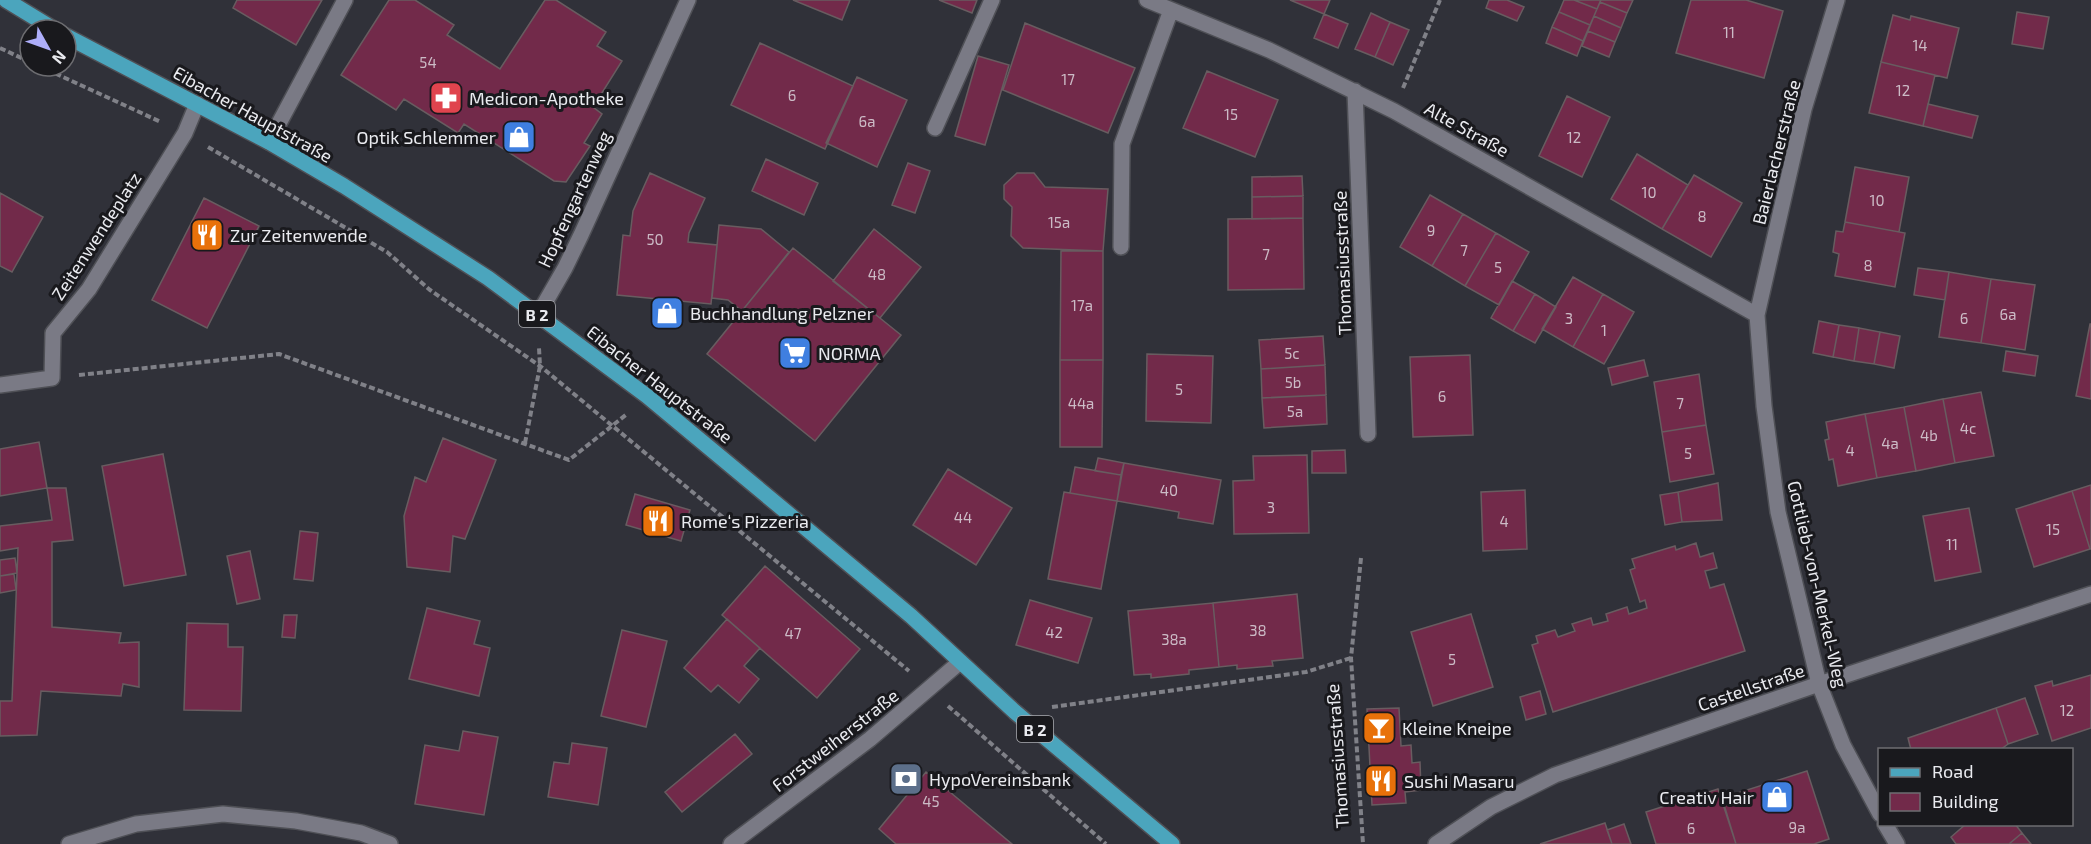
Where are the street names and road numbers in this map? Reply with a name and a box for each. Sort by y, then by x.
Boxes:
street label: Eibacher Hauptstraße [169,61,337,167]
street label: Baierlacherstraße [1747,77,1805,227]
street label: Alte Straße [1421,97,1513,161]
street label: Hopfengartenweg [533,127,615,271]
street label: Zeitenwendeplatz [47,168,145,304]
street label: Thomasiusstraße [1328,190,1356,336]
road number: B 2 [519,301,555,327]
street label: Eibacher Hauptstraße [583,320,737,448]
street label: Gottlieb-von-Merkel-Weg [1783,478,1853,690]
street label: Castellstraße [1695,658,1807,716]
street label: Thomasiusstraße [1321,683,1353,829]
street label: Forstweiherstraße [768,684,902,796]
road number: B 2 [1017,716,1053,742]

